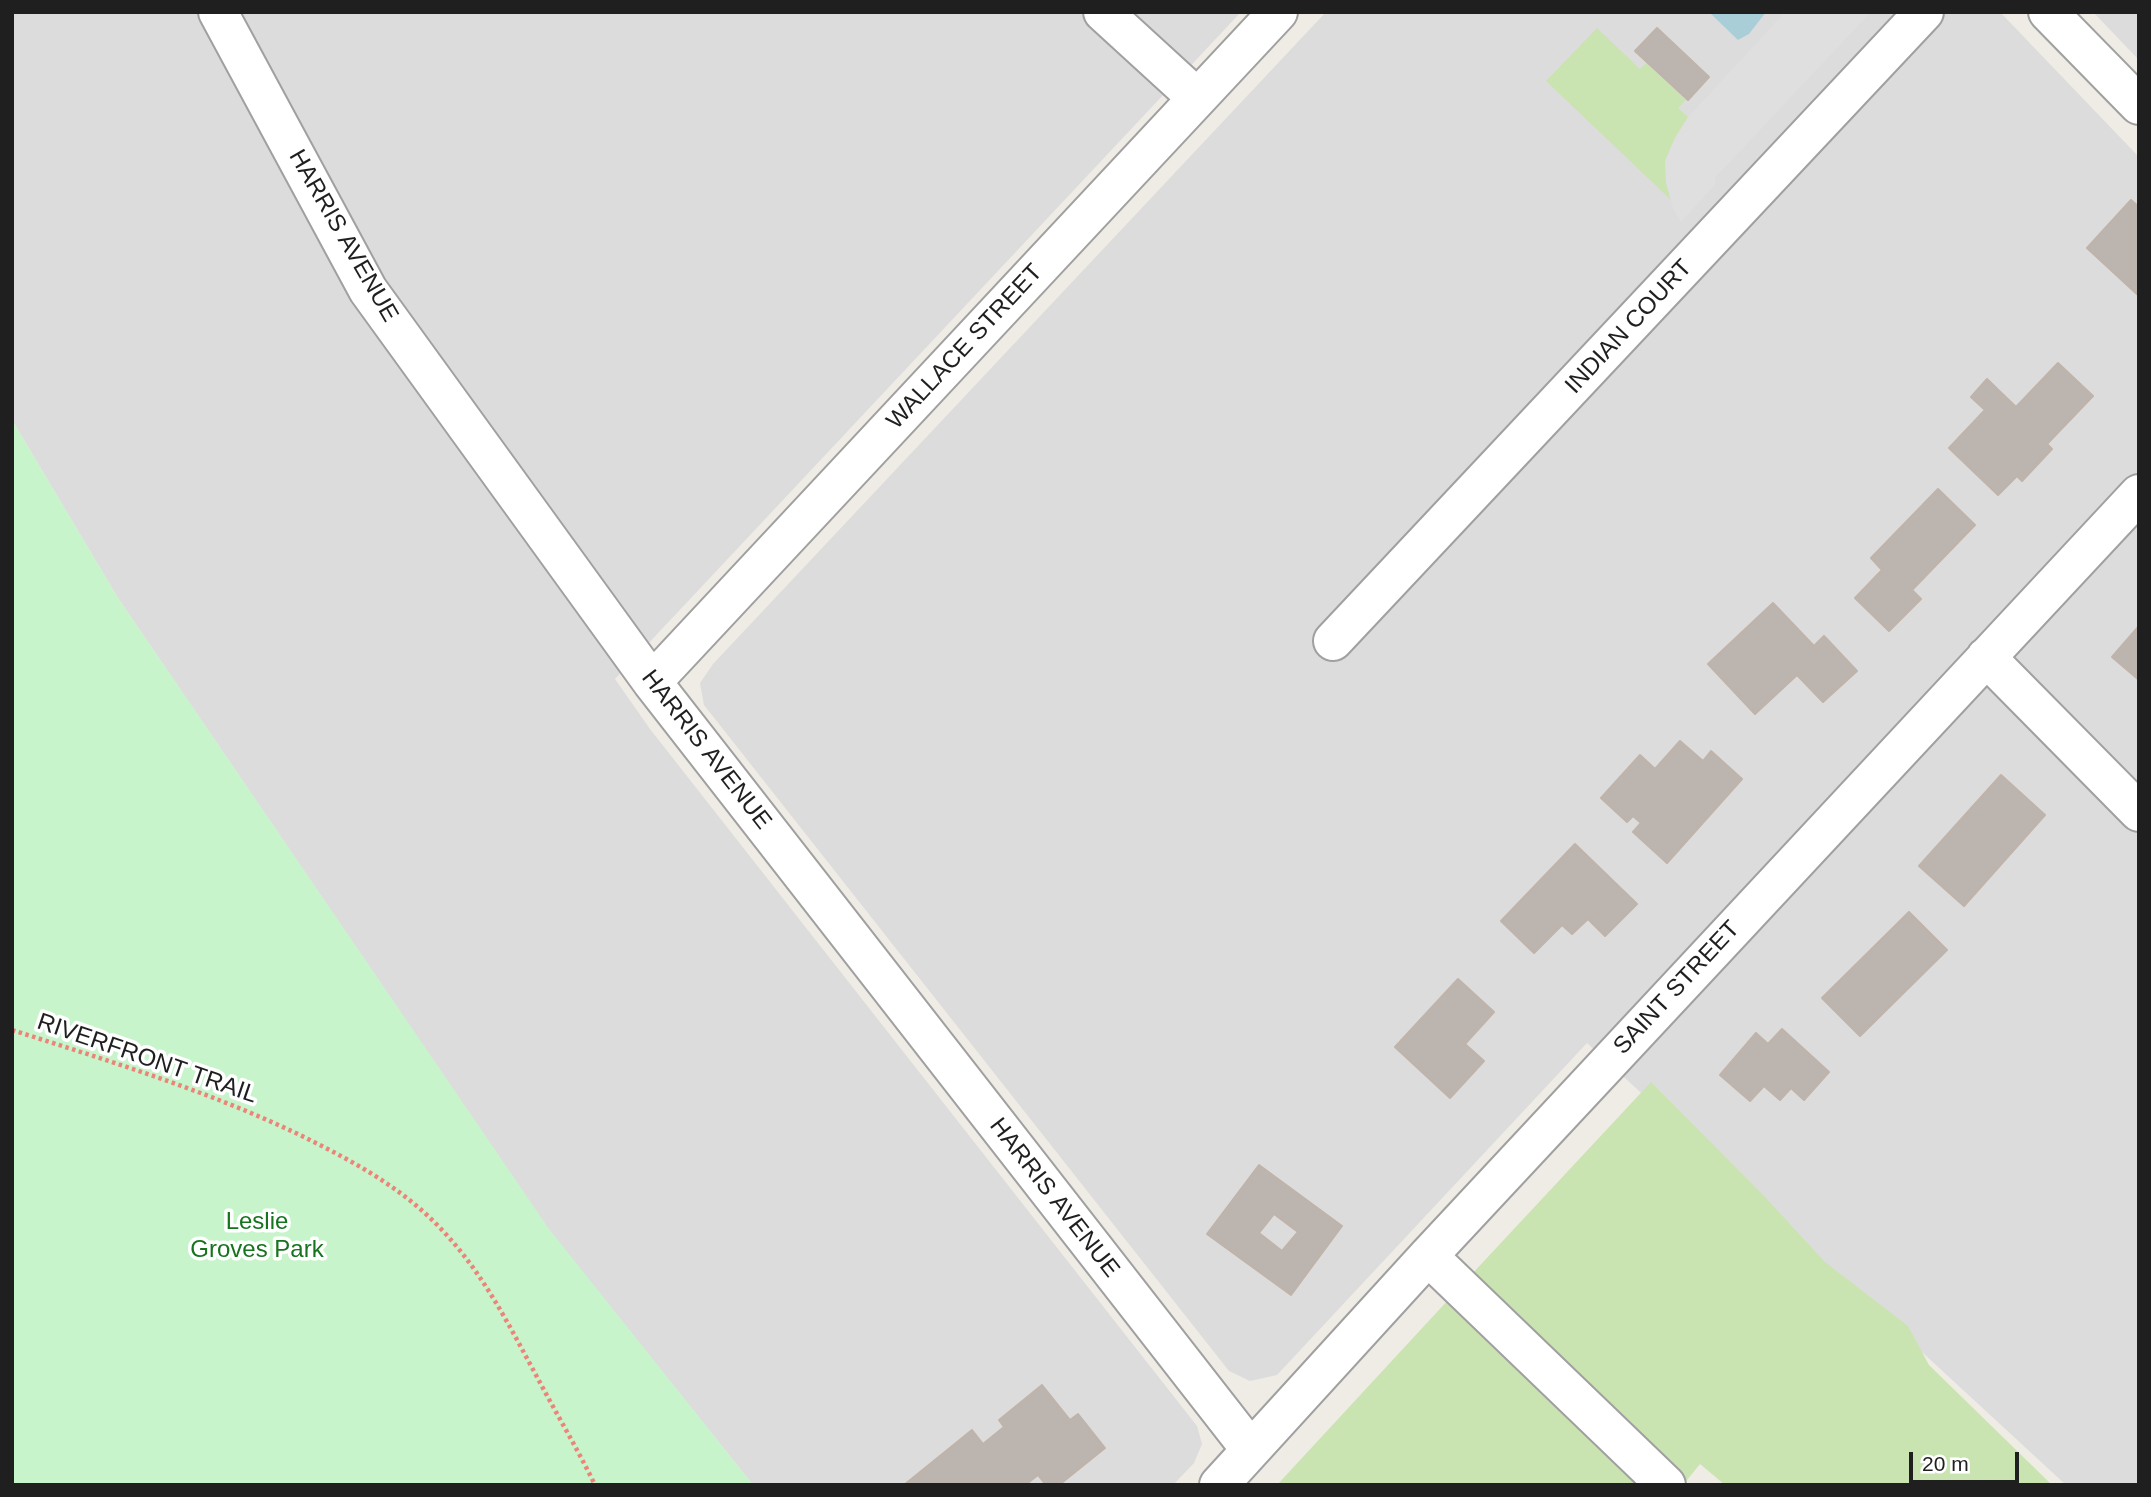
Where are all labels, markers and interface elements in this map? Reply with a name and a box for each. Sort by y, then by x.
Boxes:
street label: HARRIS AVENUE [282,145,404,327]
street label: INDIAN COURT [1560,254,1698,400]
street label: WALLACE STREET [881,259,1049,435]
street label: HARRIS AVENUE [635,665,777,835]
street label: SAINT STREET [1608,915,1746,1061]
street label: RIVERFRONT TRAIL [33,1008,261,1110]
street label: HARRIS AVENUE [983,1113,1125,1283]
park label: Leslie Groves Park [190,1208,324,1264]
scale bar [1913,1438,2023,1482]
text: 20 m [1922,1452,1969,1475]

